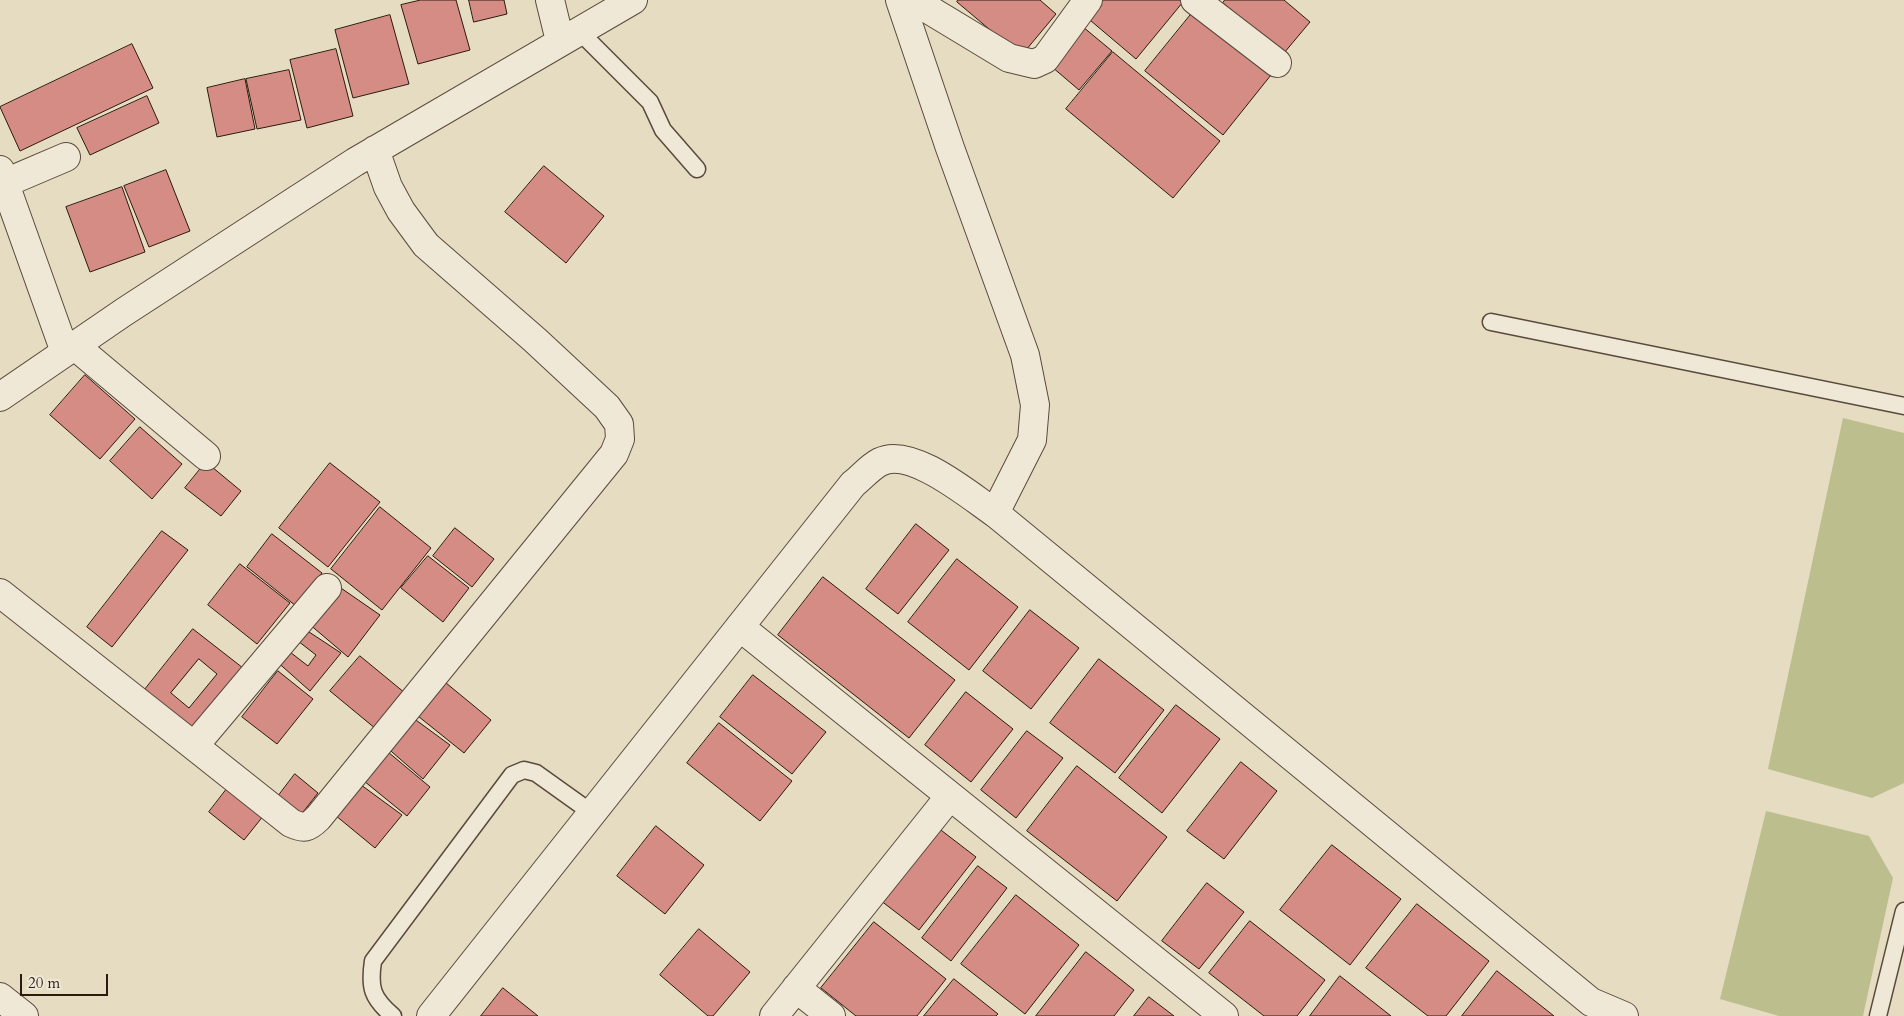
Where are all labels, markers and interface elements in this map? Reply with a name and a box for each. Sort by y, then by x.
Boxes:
scale bar [22,964,110,996]
text: 20 m [28,973,60,993]

